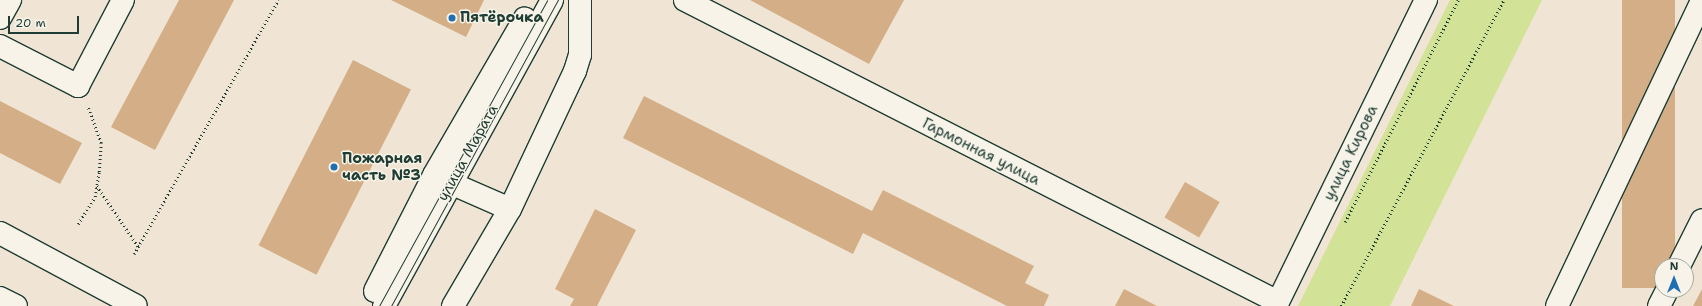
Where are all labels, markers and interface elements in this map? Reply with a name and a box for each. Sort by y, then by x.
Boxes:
scale bar [10,8,81,34]
place label: Пятёрочка [460,9,544,27]
marker: Пятёрочка [447,13,457,23]
text: 20 m [15,15,46,31]
street label: улица Марата [434,101,502,205]
street label: улица Кирова [1320,102,1382,204]
street label: Гармонная улица [919,115,1043,189]
place label: Пожарная часть №3 [342,149,422,184]
marker: Пожарная часть №3 [329,162,339,172]
north arrow [1654,258,1694,298]
text: N [1670,259,1678,274]

